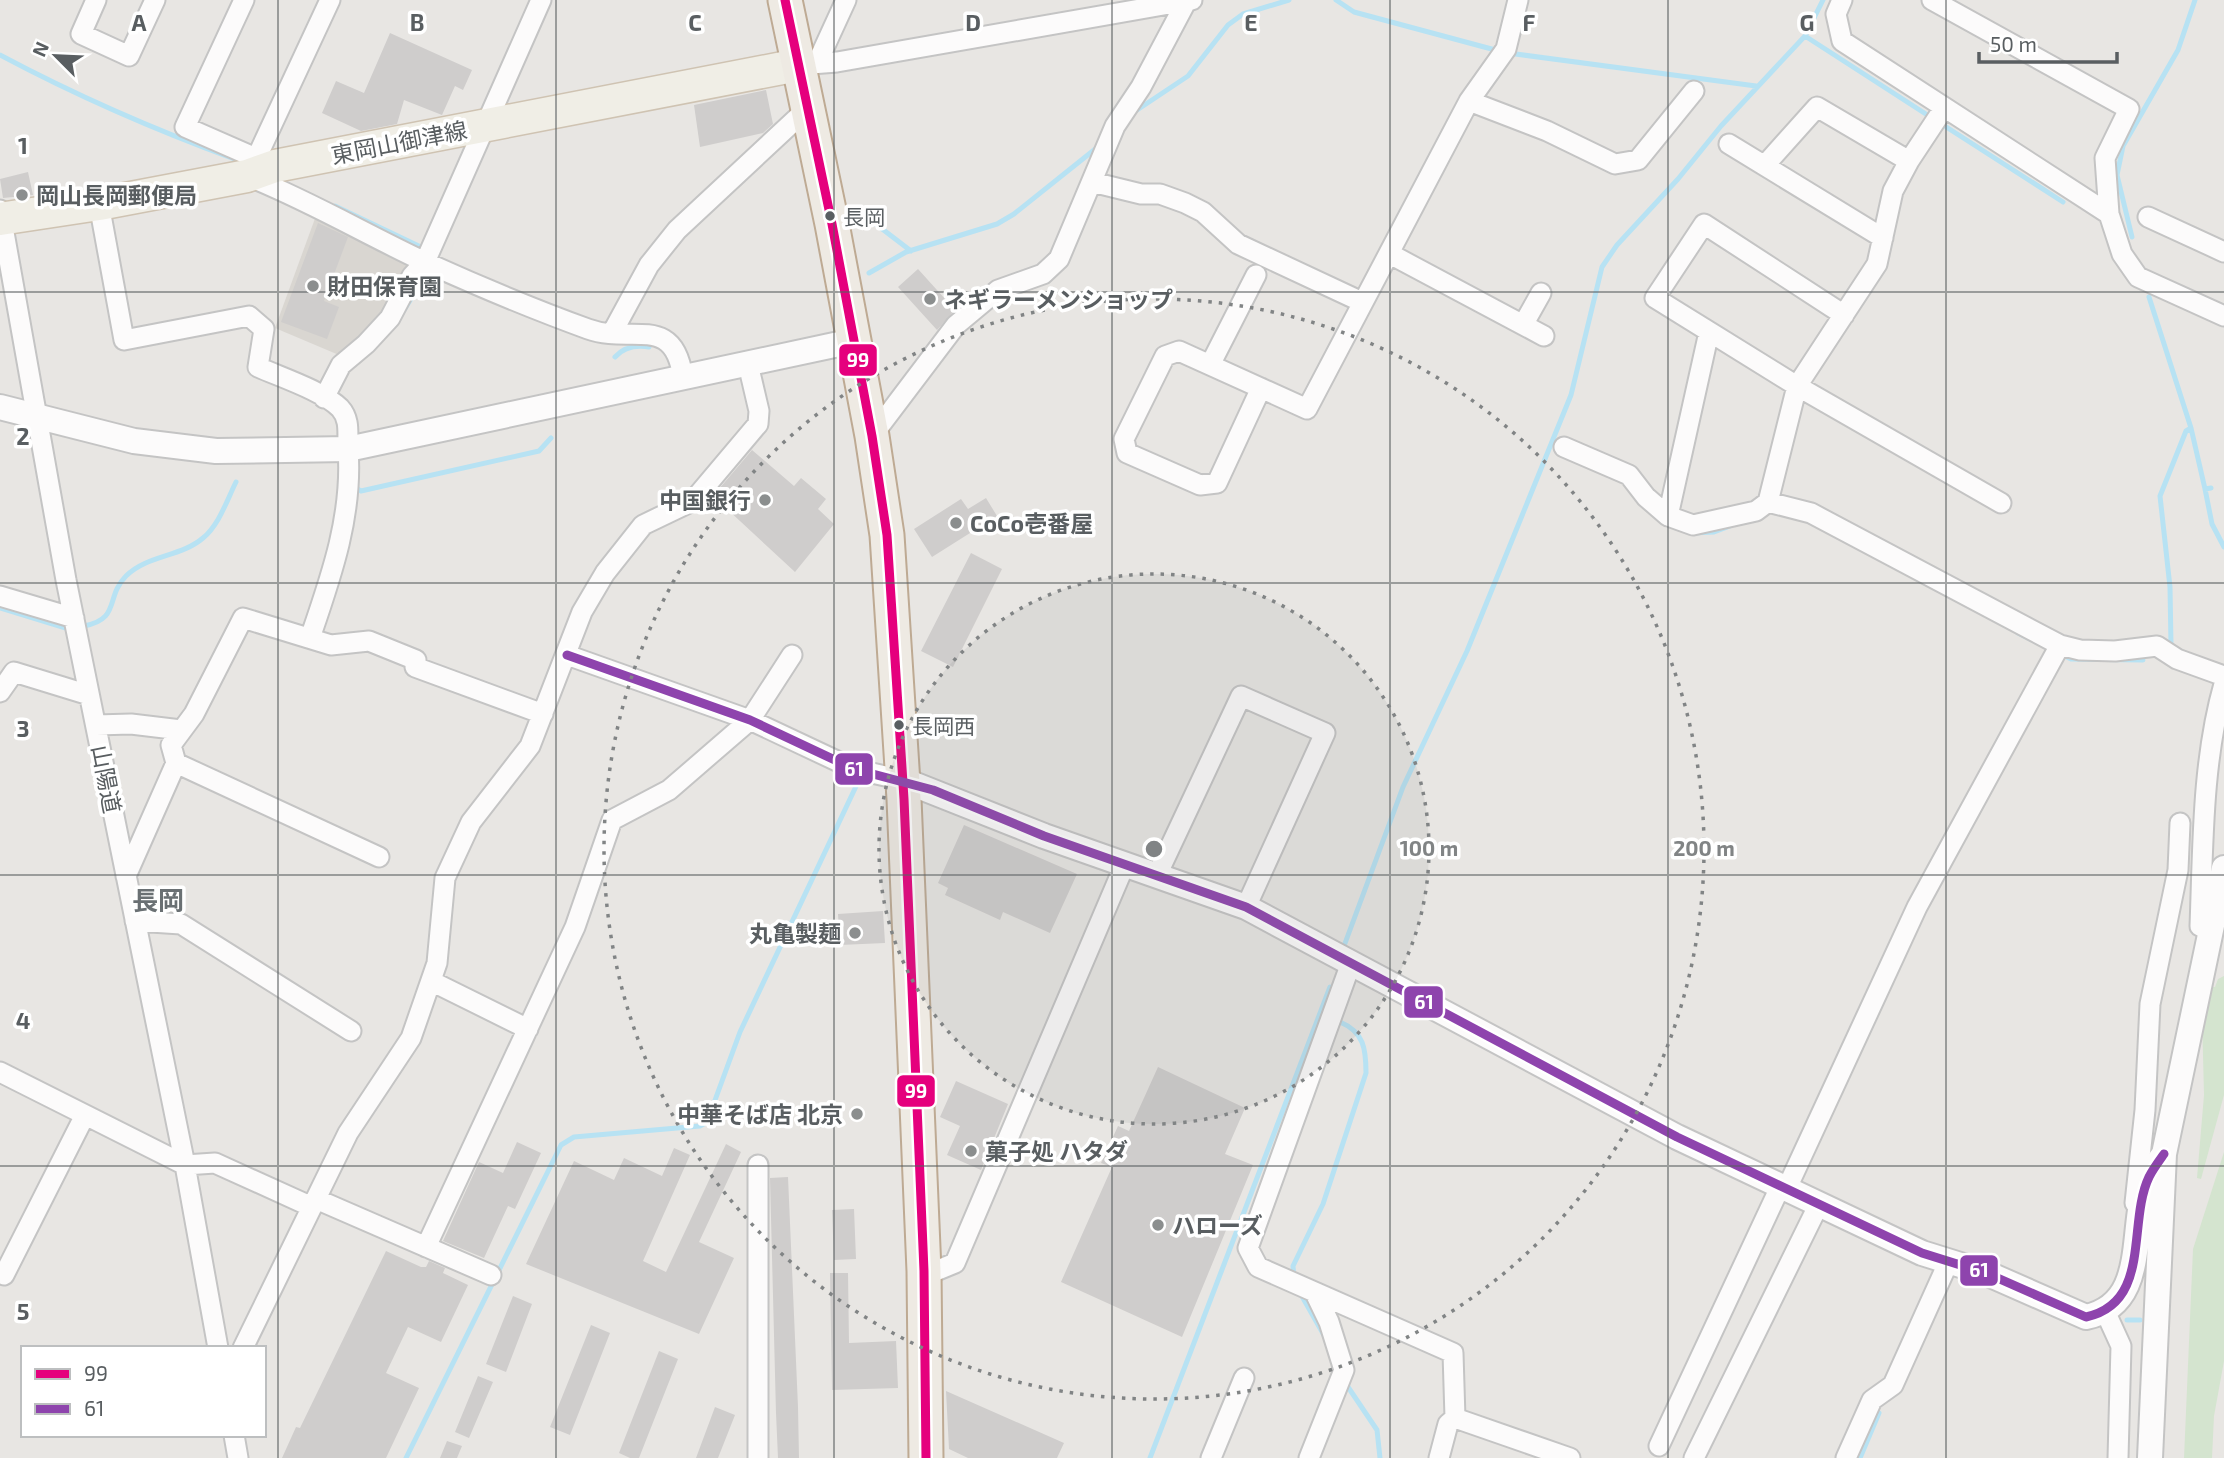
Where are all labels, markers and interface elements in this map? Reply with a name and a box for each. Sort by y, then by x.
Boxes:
text: A [131,8,147,36]
text: B [410,8,424,36]
text: C [688,8,702,36]
text: D [965,8,981,36]
text: E [1244,8,1258,36]
text: F [1523,8,1536,36]
text: G [1800,8,1814,36]
north arrow [21,21,91,91]
scale bar [1979,21,2117,65]
text: 50 m [1990,31,2037,56]
text: N [27,38,53,60]
street label: 東岡山御津線 [329,115,469,169]
text: 1 [18,131,28,159]
place label: 岡山長岡郵便局 [36,181,197,209]
marker: 岡山長岡郵便局 [14,187,30,203]
place label: 長岡 [843,204,885,229]
marker: 長岡 [823,209,837,223]
place label: 財田保育園 [327,272,442,300]
marker: 財田保育園 [305,278,321,294]
place label: ネギラーメンショップ [944,285,1173,313]
marker: ネギラーメンショップ [922,291,938,307]
line badge: 99 [838,343,878,377]
text: 99 [847,348,869,371]
text: 2 [16,422,30,450]
place label: 中国銀行 [659,486,751,514]
marker: 中国銀行 [757,492,773,508]
place label: CoCo壱番屋 [970,509,1093,537]
marker: CoCo壱番屋 [948,515,964,531]
place label: 長岡西 [912,713,975,738]
text: 3 [16,714,30,742]
marker: 長岡西 [892,718,906,732]
street label: 山陽道 [87,742,127,816]
line badge: 61 [834,752,874,786]
text: 61 [844,757,864,780]
text: 100 m [1400,835,1458,860]
text: 200 m [1673,835,1735,860]
centre of rings [1142,837,1166,861]
district label: 長岡 [132,884,184,915]
place label: 丸亀製麺 [749,919,841,947]
marker: 丸亀製麺 [847,925,863,941]
line badge: 61 [1403,985,1444,1019]
text: 61 [1414,990,1434,1013]
text: 4 [16,1006,30,1034]
line badge: 99 [896,1074,936,1108]
text: 99 [905,1079,927,1102]
place label: 中華そば店 北京 [677,1100,843,1128]
marker: 中華そば店 北京 [849,1106,865,1122]
place label: 菓子処 ハタダ [985,1137,1128,1165]
marker: 菓子処 ハタダ [963,1143,979,1159]
place label: ハローズ [1172,1211,1263,1239]
marker: ハローズ [1150,1217,1166,1233]
line badge: 61 [1959,1254,1999,1287]
text: 61 [1969,1258,1989,1281]
text: 5 [17,1297,29,1325]
legend [21,1346,266,1437]
text: 99 [84,1360,108,1385]
text: 61 [84,1395,104,1420]

